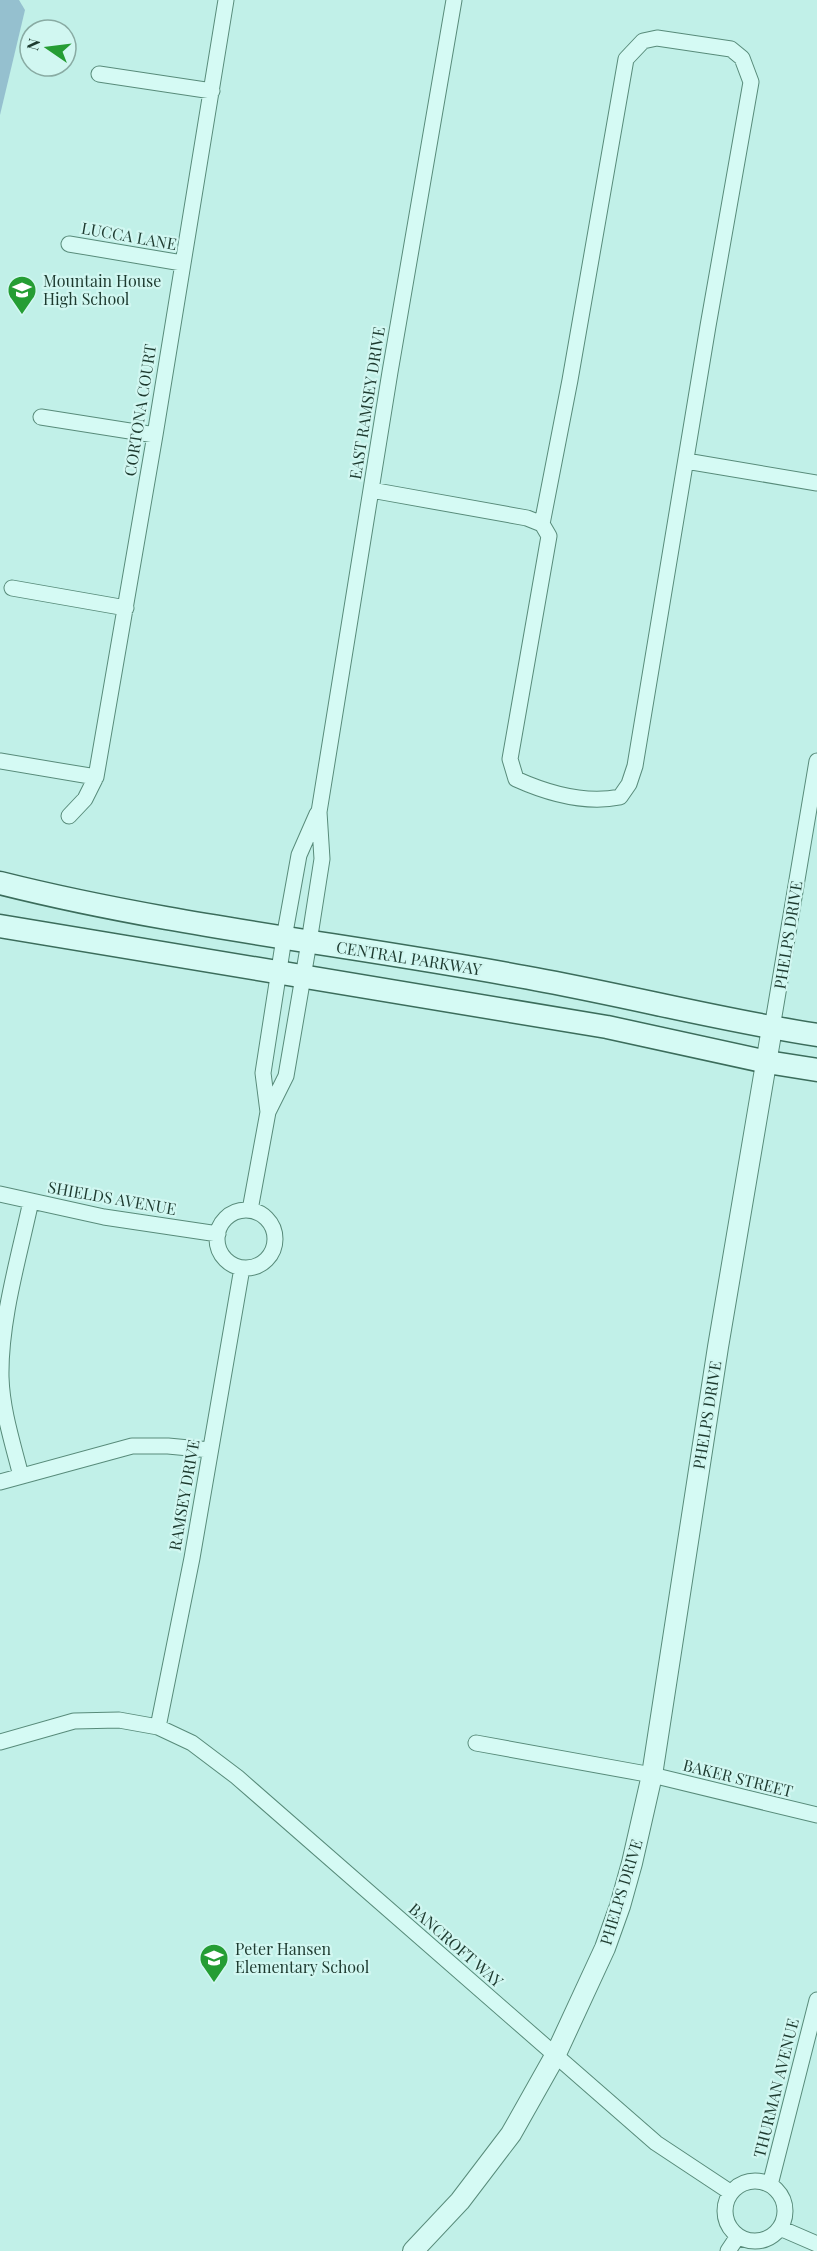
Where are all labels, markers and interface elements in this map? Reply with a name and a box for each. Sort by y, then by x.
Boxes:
north arrow [18,18,78,78]
text: N [21,36,45,52]
street label: LUCCA LANE [80,217,178,254]
place label: Mountain House High School [43,270,161,309]
school or university icon: Mountain House High School [6,274,38,316]
street label: EAST RAMSEY DRIVE [344,325,389,481]
street label: CORTONA COURT [119,342,160,478]
street label: PHELPS DRIVE [769,879,806,991]
street label: CENTRAL PARKWAY [335,936,484,979]
street label: SHIELDS AVENUE [46,1176,178,1219]
street label: PHELPS DRIVE [688,1359,725,1471]
street label: RAMSEY DRIVE [163,1438,204,1552]
street label: BAKER STREET [681,1754,795,1801]
street label: PHELPS DRIVE [594,1836,647,1947]
street label: BANCROFT WAY [405,1898,508,1992]
place label: Peter Hansen Elementary School [235,1938,370,1977]
school or university icon: Peter Hansen Elementary School [198,1942,230,1984]
street label: THURMAN AVENUE [748,2016,803,2160]

